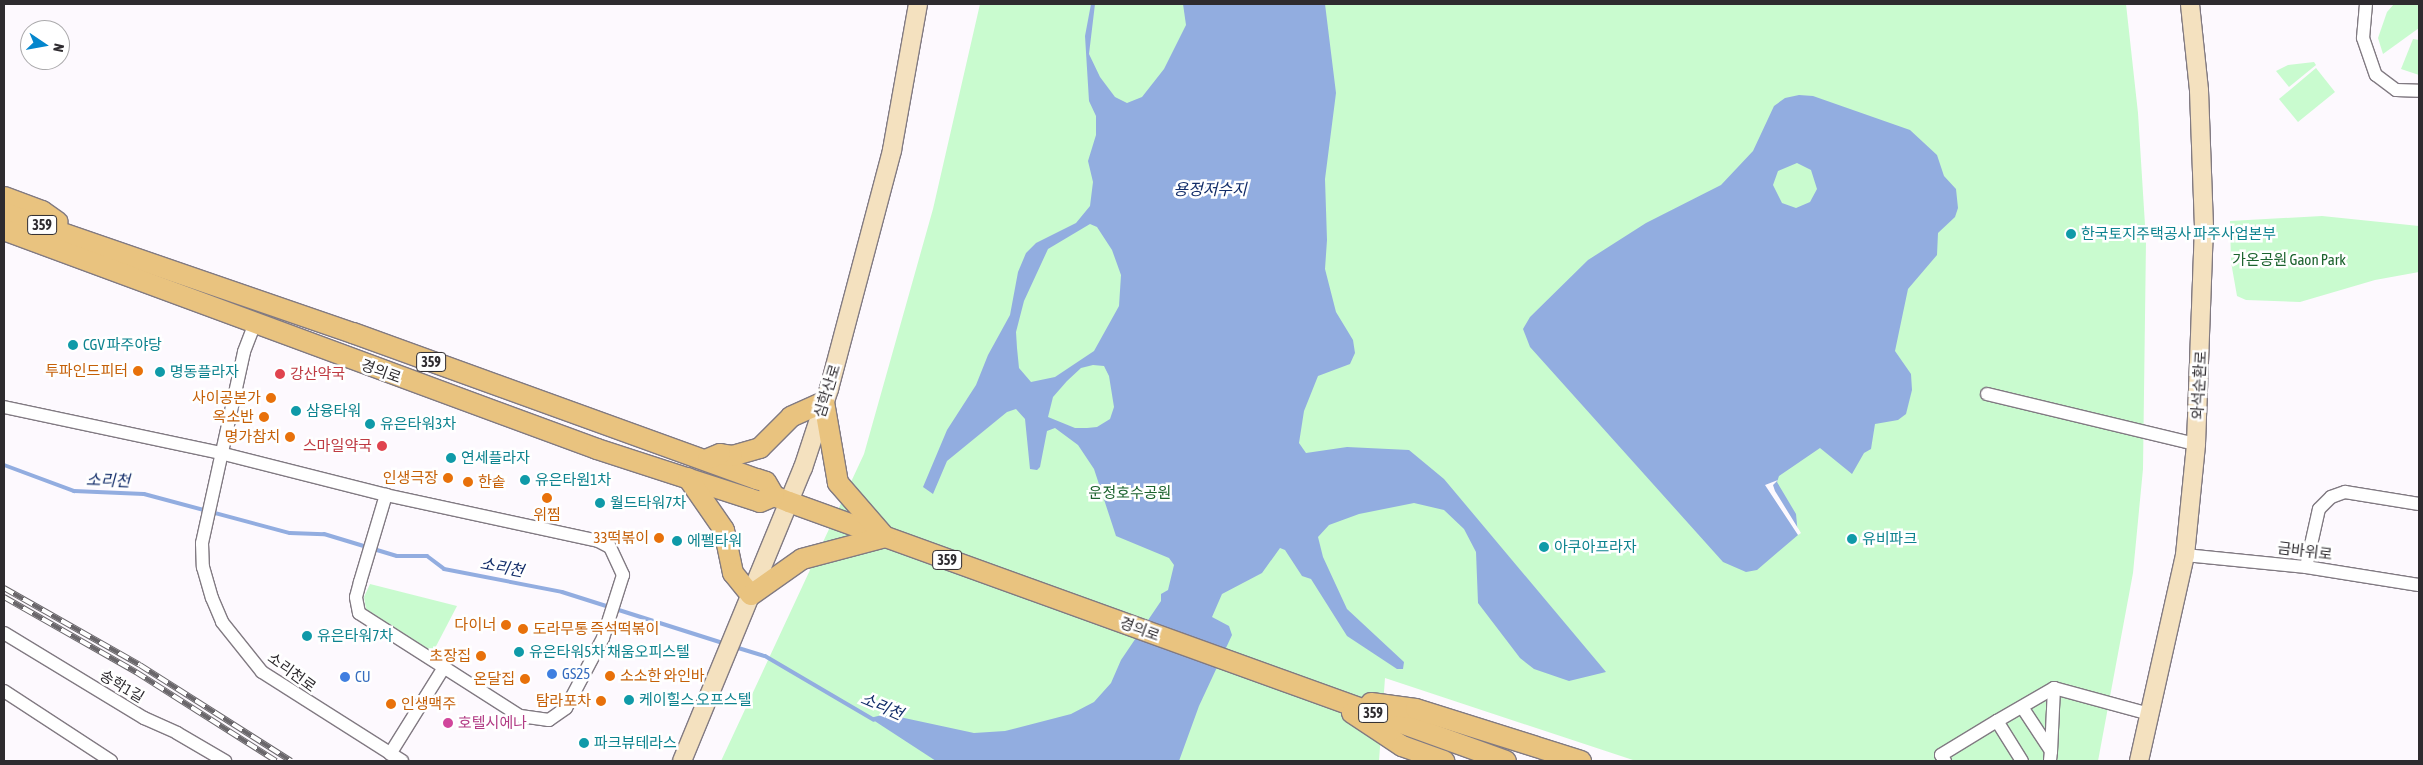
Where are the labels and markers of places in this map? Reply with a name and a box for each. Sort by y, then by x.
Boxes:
place label: 한국토지주택공사 파주사업본부 [2081,225,2276,243]
marker: 한국토지주택공사 파주사업본부 [2065,228,2077,240]
place label: CGV 파주야당 [83,336,162,354]
marker: CGV 파주야당 [67,339,79,351]
place label: 투파인드피터 [45,362,128,380]
place label: 명동플라자 [170,363,239,381]
marker: 투파인드피터 [132,365,144,377]
place label: 강산약국 [290,365,345,383]
marker: 명동플라자 [154,366,166,378]
marker: 강산약국 [274,368,286,380]
place label: 사이공본가 [192,389,261,407]
marker: 사이공본가 [265,392,277,404]
place label: 삼융타워 [306,402,361,420]
marker: 삼융타워 [290,405,302,417]
place label: 옥소반 [213,408,254,426]
marker: 옥소반 [258,411,270,423]
place label: 유은타워3차 [380,415,456,433]
marker: 유은타워3차 [364,418,376,430]
place label: 명가참치 [225,428,280,446]
marker: 명가참치 [284,431,296,443]
place label: 스마일약국 [303,437,372,455]
marker: 스마일약국 [376,440,388,452]
place label: 연세플라자 [461,449,530,467]
marker: 연세플라자 [445,452,457,464]
place label: 인생극장 [383,469,438,487]
place label: 유은타원1차 [535,471,611,489]
marker: 인생극장 [442,472,454,484]
place label: 한솥 [478,473,506,491]
marker: 유은타원1차 [519,474,531,486]
marker: 한솥 [462,476,474,488]
marker: 위찜 [541,492,553,504]
place label: 월드타워7차 [610,494,686,512]
marker: 월드타워7차 [594,497,606,509]
place label: 위찜 [533,506,561,524]
place label: 33떡볶이 [594,529,649,547]
place label: 유비파크 [1862,530,1917,548]
marker: 33떡볶이 [653,532,665,544]
place label: 에펠타워 [687,532,742,550]
marker: 유비파크 [1846,533,1858,545]
marker: 에펠타워 [671,535,683,547]
place label: 아쿠아프라자 [1554,538,1637,556]
marker: 아쿠아프라자 [1538,541,1550,553]
place label: 다이너 [455,616,496,634]
marker: 다이너 [500,619,512,631]
place label: 도라무통 즉석떡볶이 [533,620,659,638]
marker: 도라무통 즉석떡볶이 [517,623,529,635]
place label: 유은타워7차 [317,627,393,645]
marker: 유은타워7차 [301,630,313,642]
place label: 유은타워5차 채움오피스텔 [529,643,690,661]
marker: 유은타워5차 채움오피스텔 [513,646,525,658]
place label: 초장집 [430,647,471,665]
marker: 초장집 [475,650,487,662]
place label: GS25 [562,665,590,683]
place label: 소소한 와인바 [620,667,705,685]
place label: CU [355,668,371,686]
marker: GS25 [546,668,558,680]
place label: 온달집 [474,670,515,688]
marker: 소소한 와인바 [604,670,616,682]
marker: CU [339,671,351,683]
marker: 온달집 [519,673,531,685]
place label: 케이힐스 오프스텔 [639,691,751,709]
place label: 탐라포차 [536,692,591,710]
marker: 케이힐스 오프스텔 [623,694,635,706]
place label: 인생맥주 [401,695,456,713]
marker: 탐라포차 [595,695,607,707]
marker: 인생맥주 [385,698,397,710]
place label: 호텔시에나 [458,714,527,732]
marker: 호텔시에나 [442,717,454,729]
place label: 파크뷰테라스 [594,734,677,752]
marker: 파크뷰테라스 [578,737,590,749]

